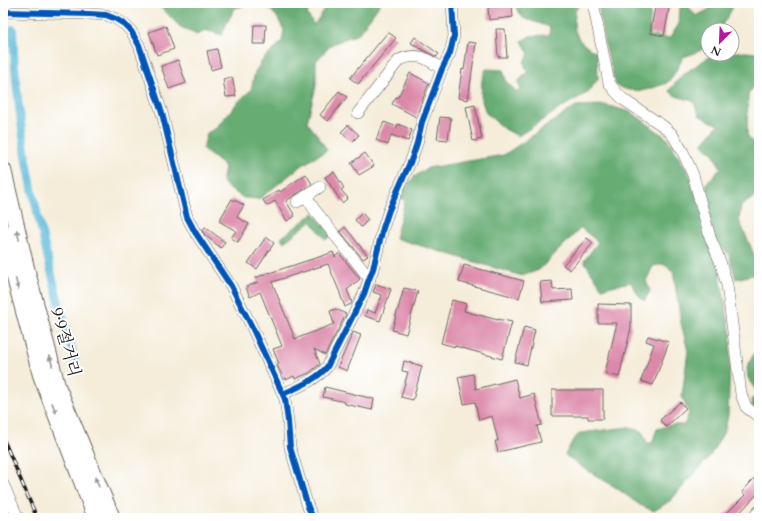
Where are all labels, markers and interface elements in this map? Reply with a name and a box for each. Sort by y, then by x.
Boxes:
north arrow [700,22,740,62]
text: N [708,42,724,59]
one-way arrow [15,229,21,241]
one-way arrow [14,278,20,290]
street label: 9·9절거리 [45,305,86,379]
one-way arrow [47,354,53,367]
one-way arrow [52,403,58,415]
one-way arrow [94,476,100,487]

